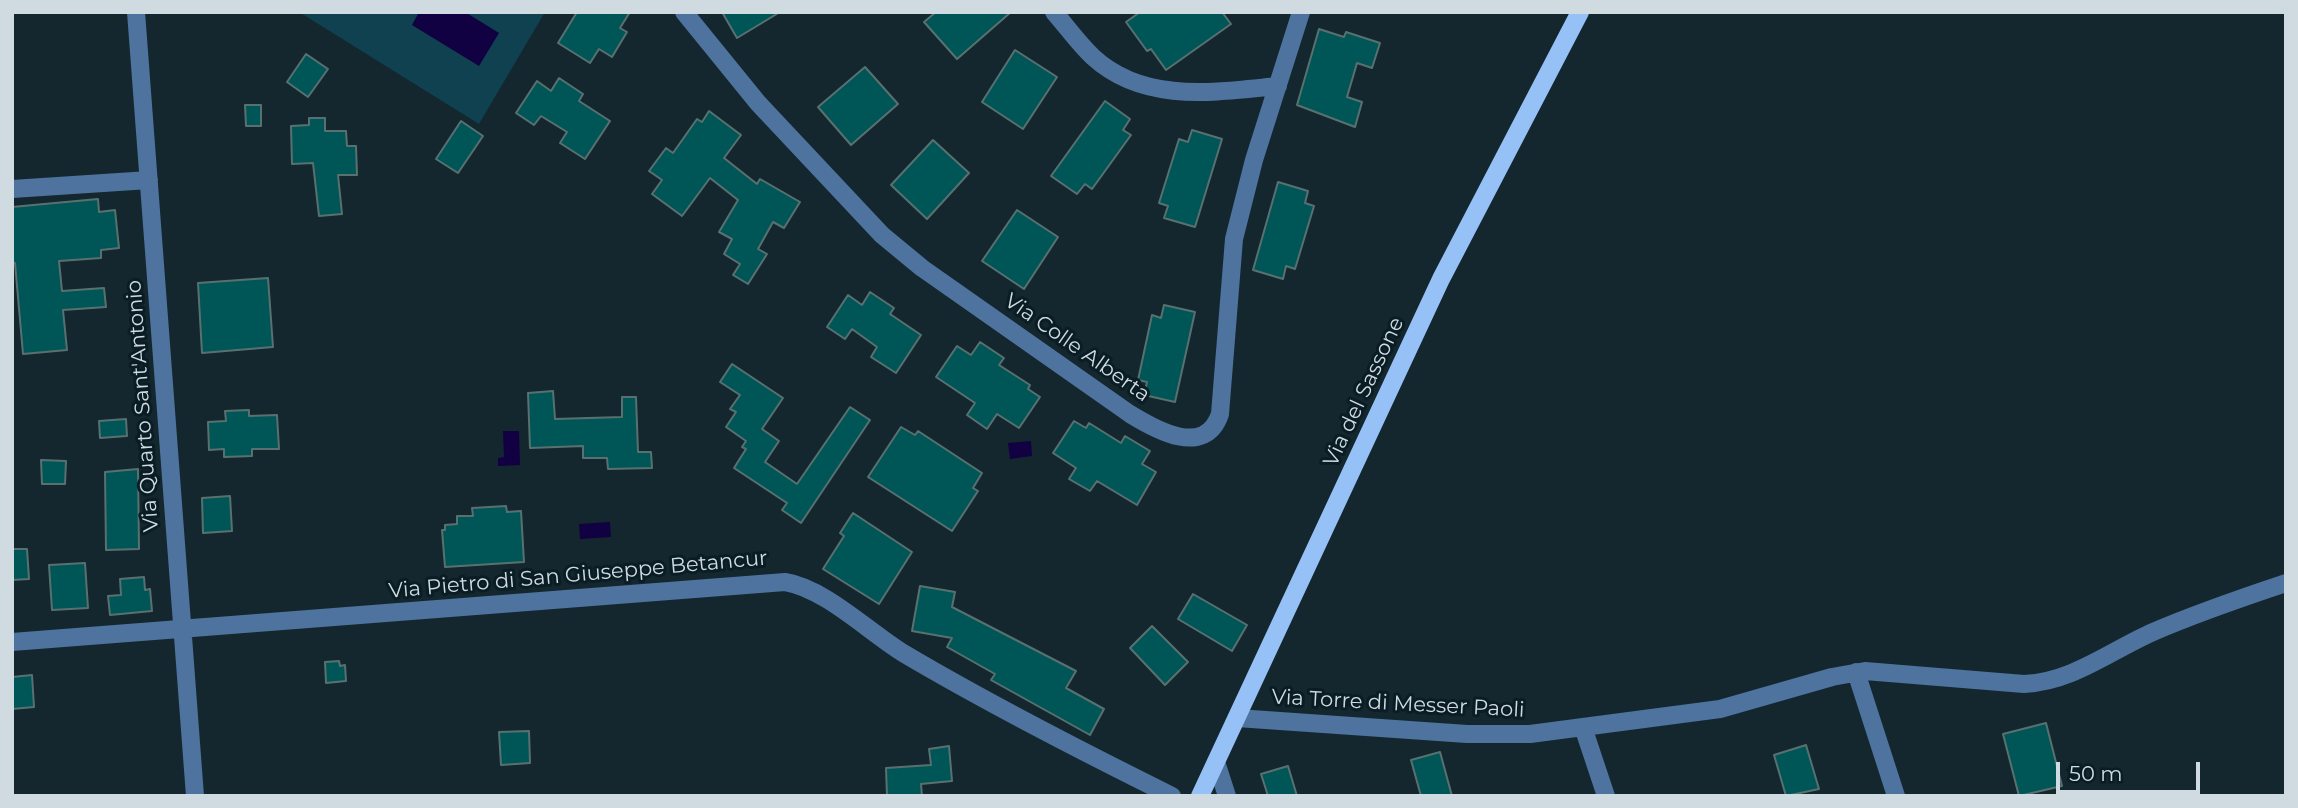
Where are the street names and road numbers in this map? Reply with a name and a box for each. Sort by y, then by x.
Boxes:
street label: Via Quarto Sant'Antonio [122,279,164,533]
street label: Via Colle Alberta [999,288,1155,408]
street label: Via del Sassone [1318,313,1410,471]
street label: Via Pietro di San Giuseppe Betancur [388,546,768,604]
street label: Via Torre di Messer Paoli [1271,685,1525,723]

